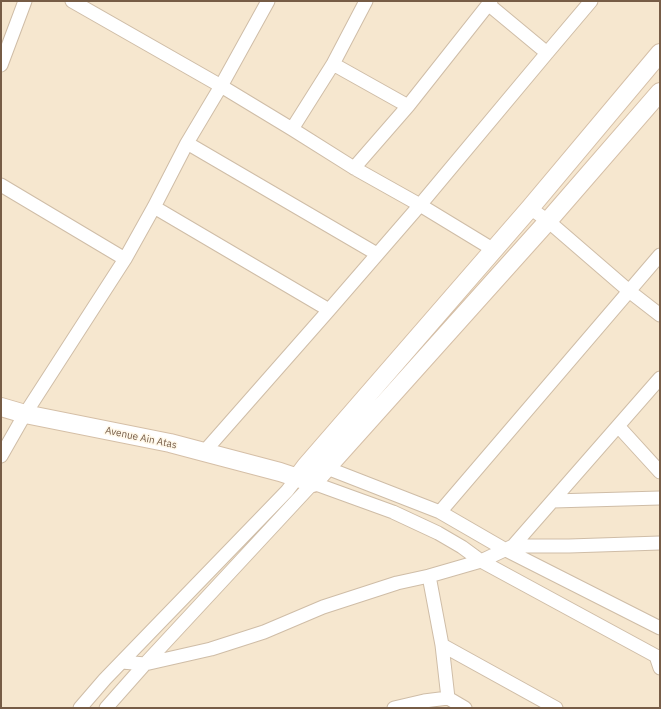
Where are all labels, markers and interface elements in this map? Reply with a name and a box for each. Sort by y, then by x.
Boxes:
street label: Avenue Ain Atas [104,425,178,451]

